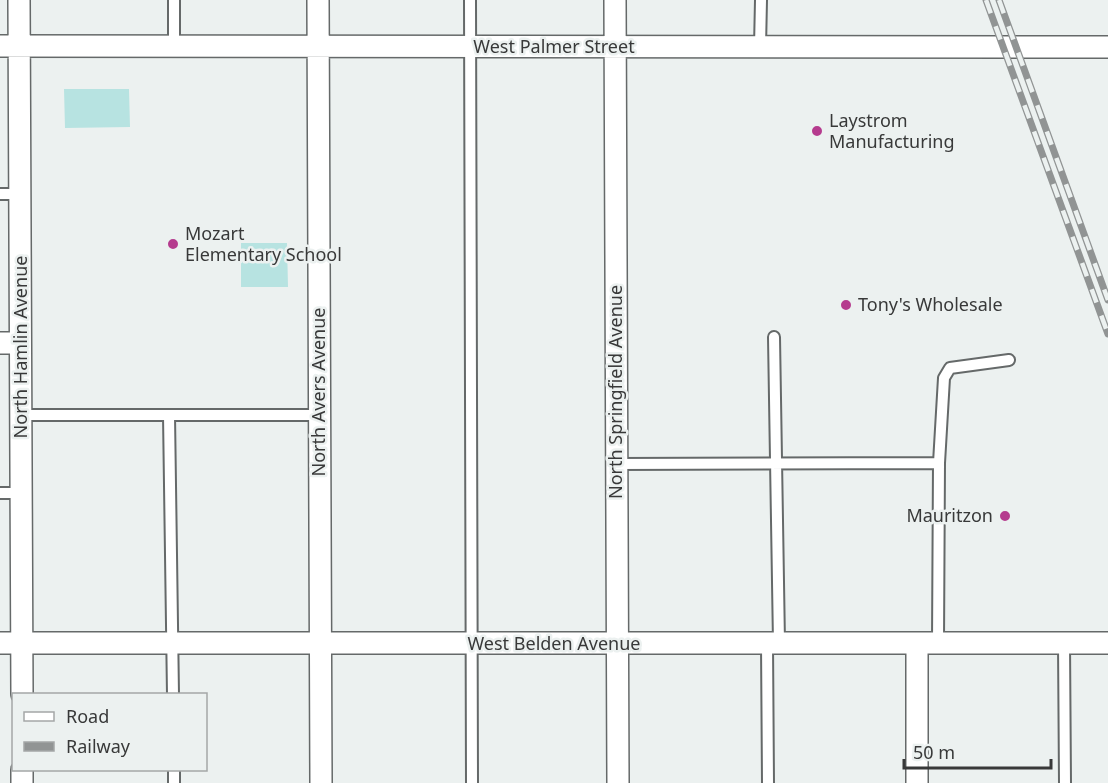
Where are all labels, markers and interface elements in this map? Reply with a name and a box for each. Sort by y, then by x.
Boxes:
street label: West Palmer Street [473,34,635,58]
place label: Laystrom Manufacturing [829,108,955,153]
marker: Laystrom Manufacturing [810,124,824,138]
place label: Mozart Elementary School [185,221,342,266]
marker: Mozart Elementary School [166,237,180,251]
street label: North Hamlin Avenue [8,256,32,438]
street label: North Springfield Avenue [603,285,627,499]
place label: Tony's Wholesale [858,292,1003,316]
marker: Tony's Wholesale [839,298,853,312]
street label: North Avers Avenue [306,307,330,477]
place label: Mauritzon [906,503,993,527]
marker: Mauritzon [998,509,1012,523]
street label: West Belden Avenue [467,631,641,655]
legend [12,693,207,771]
text: Road [66,704,109,728]
scale bar [904,732,1051,770]
text: Railway [66,734,131,758]
text: 50 m [913,740,955,764]

